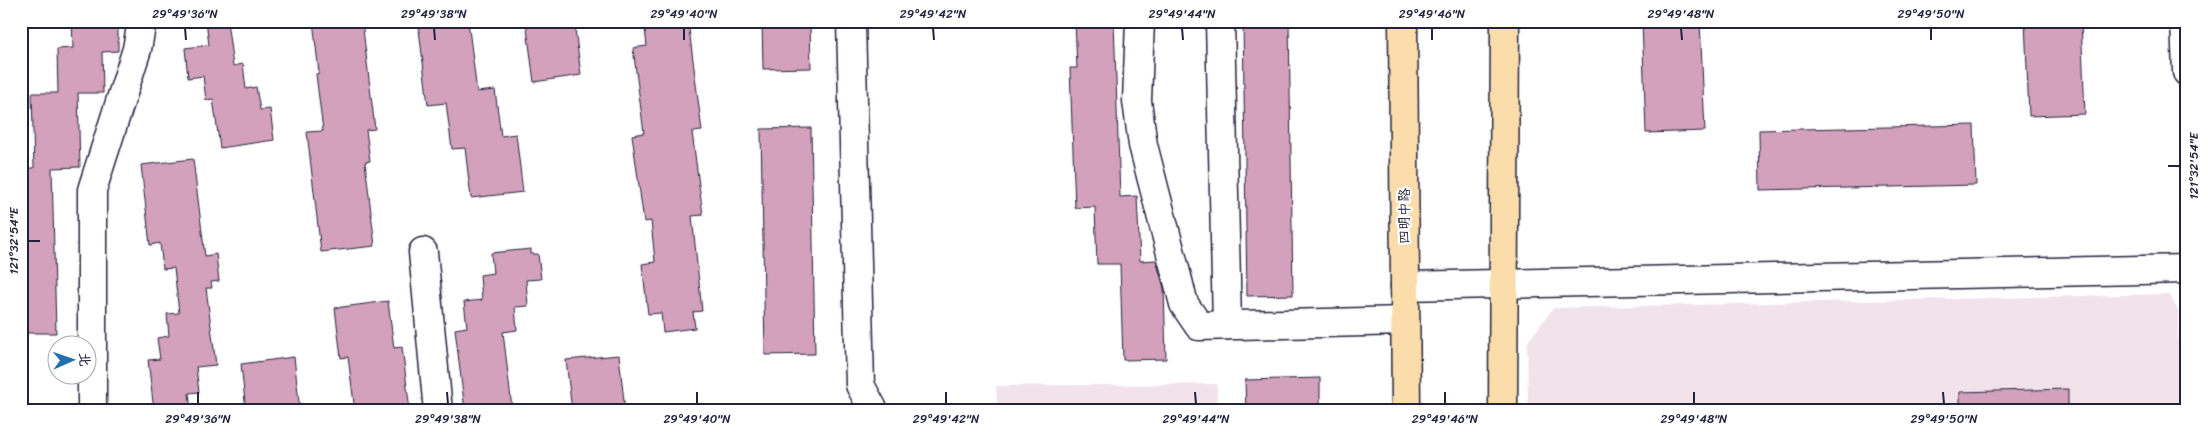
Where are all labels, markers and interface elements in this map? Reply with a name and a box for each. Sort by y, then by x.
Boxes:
text: 29°49'36"N [152,3,218,25]
text: 29°49'38"N [401,3,468,25]
text: 29°49'40"N [650,3,718,25]
text: 29°49'42"N [900,3,967,25]
text: 29°49'44"N [1148,3,1216,25]
text: 29°49'46"N [1399,3,1466,25]
text: 29°49'48"N [1648,3,1715,25]
text: 29°49'50"N [1898,3,1965,25]
text: 121°32'54"E [2183,131,2205,199]
street label: 四明中路 [1392,188,1417,244]
text: 121°32'54"E [3,206,25,274]
north arrow [48,334,98,384]
text: 北 [72,352,97,367]
text: 29°49'36"N [165,408,231,430]
text: 29°49'38"N [415,408,482,430]
text: 29°49'40"N [663,408,731,430]
text: 29°49'42"N [913,408,980,430]
text: 29°49'44"N [1162,408,1230,430]
text: 29°49'46"N [1412,408,1479,430]
text: 29°49'48"N [1661,408,1728,430]
text: 29°49'50"N [1911,408,1978,430]

